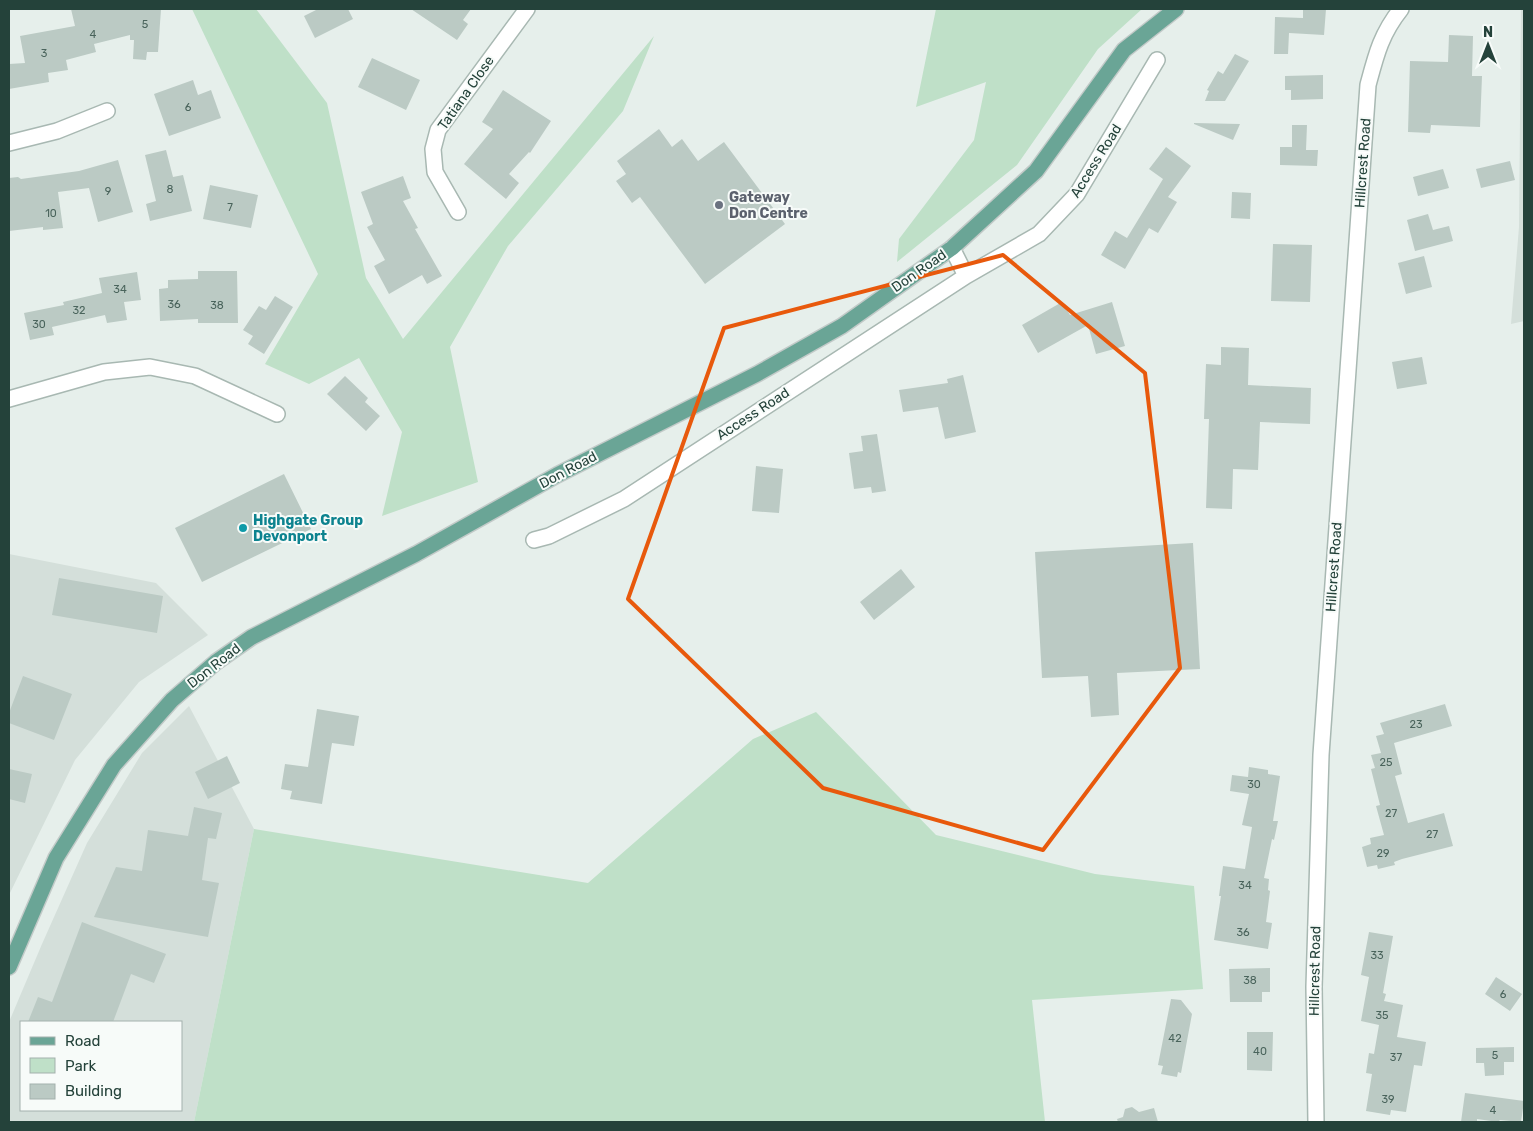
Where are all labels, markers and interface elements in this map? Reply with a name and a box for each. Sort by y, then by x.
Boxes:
house number: 5 [142,18,149,31]
north arrow [1463,20,1513,70]
text: N [1483,24,1493,41]
house number: 4 [90,28,97,41]
house number: 3 [41,47,48,60]
street label: Tatiana Close [434,53,498,133]
house number: 6 [185,101,192,114]
street label: Hillcrest Road [1351,117,1375,209]
street label: Access Road [1067,121,1125,201]
house number: 8 [167,183,174,196]
house number: 9 [105,185,111,198]
place label: Gateway Don Centre [729,189,808,222]
marker: Gateway Don Centre [713,199,725,211]
house number: 7 [227,201,233,214]
house number: 10 [45,207,57,220]
street label: Don Road [888,246,950,296]
house number: 34 [113,283,127,296]
house number: 36 [167,298,181,311]
house number: 38 [210,299,224,312]
house number: 32 [72,304,86,317]
house number: 30 [32,318,46,331]
street label: Access Road [713,384,793,444]
street label: Don Road [536,448,600,492]
place label: Highgate Group Devonport [253,512,363,545]
street label: Hillcrest Road [1322,521,1346,613]
marker: Highgate Group Devonport [237,522,249,534]
street label: Don Road [184,640,244,692]
house number: 23 [1409,718,1423,731]
house number: 25 [1380,756,1393,769]
house number: 30 [1247,778,1261,791]
house number: 27 [1385,807,1397,820]
house number: 27 [1426,828,1438,841]
house number: 29 [1377,847,1389,860]
house number: 34 [1238,879,1252,892]
house number: 36 [1236,926,1250,939]
street label: Hillcrest Road [1306,926,1324,1016]
house number: 33 [1370,949,1384,962]
house number: 38 [1243,974,1257,987]
house number: 6 [1500,988,1507,1001]
house number: 35 [1375,1009,1389,1022]
legend [20,1021,182,1111]
text: Road [65,1032,101,1050]
house number: 42 [1168,1032,1182,1045]
house number: 40 [1253,1045,1267,1058]
house number: 5 [1492,1049,1499,1062]
house number: 37 [1390,1051,1402,1064]
text: Park [65,1057,96,1075]
text: Building [65,1082,122,1100]
house number: 39 [1381,1093,1395,1106]
house number: 4 [1490,1104,1497,1117]

